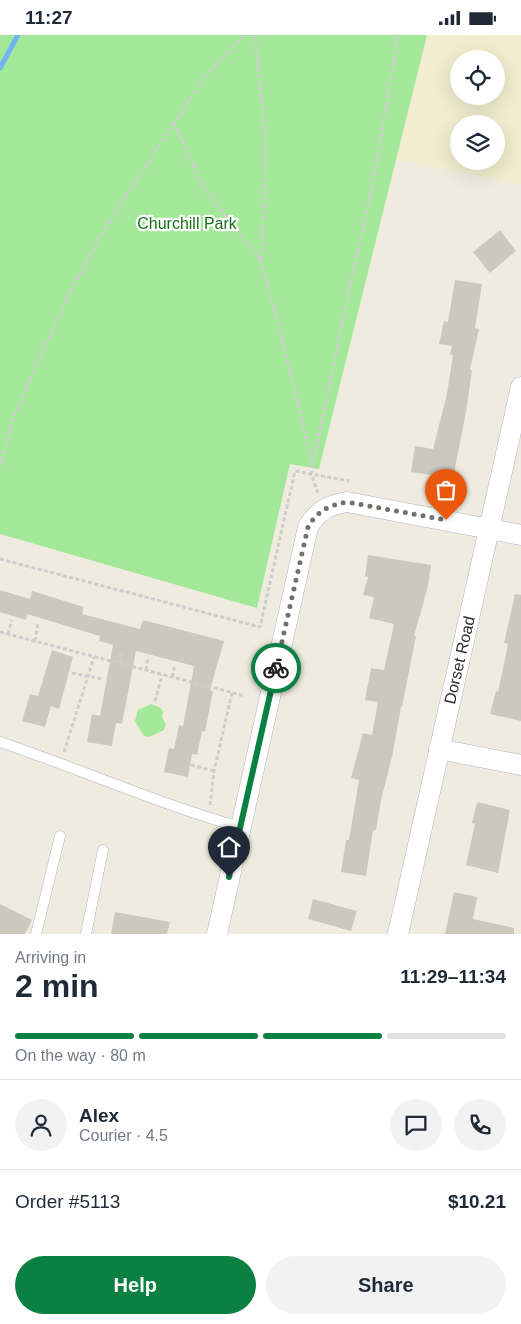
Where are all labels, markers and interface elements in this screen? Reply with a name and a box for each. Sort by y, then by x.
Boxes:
text: 11:27 [25,7,73,28]
map controls [450,50,505,170]
button: locate [450,50,505,105]
button: layers [450,115,505,170]
park label: Churchill Park [137,215,238,232]
pin [425,469,467,520]
icon: bag [432,476,460,504]
street label: Dorset Road [441,614,478,706]
courier [251,643,301,693]
icon: bike [262,654,290,682]
pin [208,826,250,877]
icon: home [215,833,243,861]
text: Arriving in [15,949,86,966]
text: 11:29–11:34 [400,966,506,987]
text: 2 min [15,968,99,1004]
text: On the way · 80 m [15,1047,146,1064]
button: person [15,1099,67,1151]
button: chat [390,1099,442,1151]
button: phone [454,1099,506,1151]
text: Alex [79,1105,119,1126]
text: Courier · 4.5 [79,1127,168,1144]
text: Order #5113 [15,1191,120,1212]
text: $10.21 [448,1191,506,1212]
button: Help [15,1256,256,1314]
button: Share [266,1256,506,1314]

